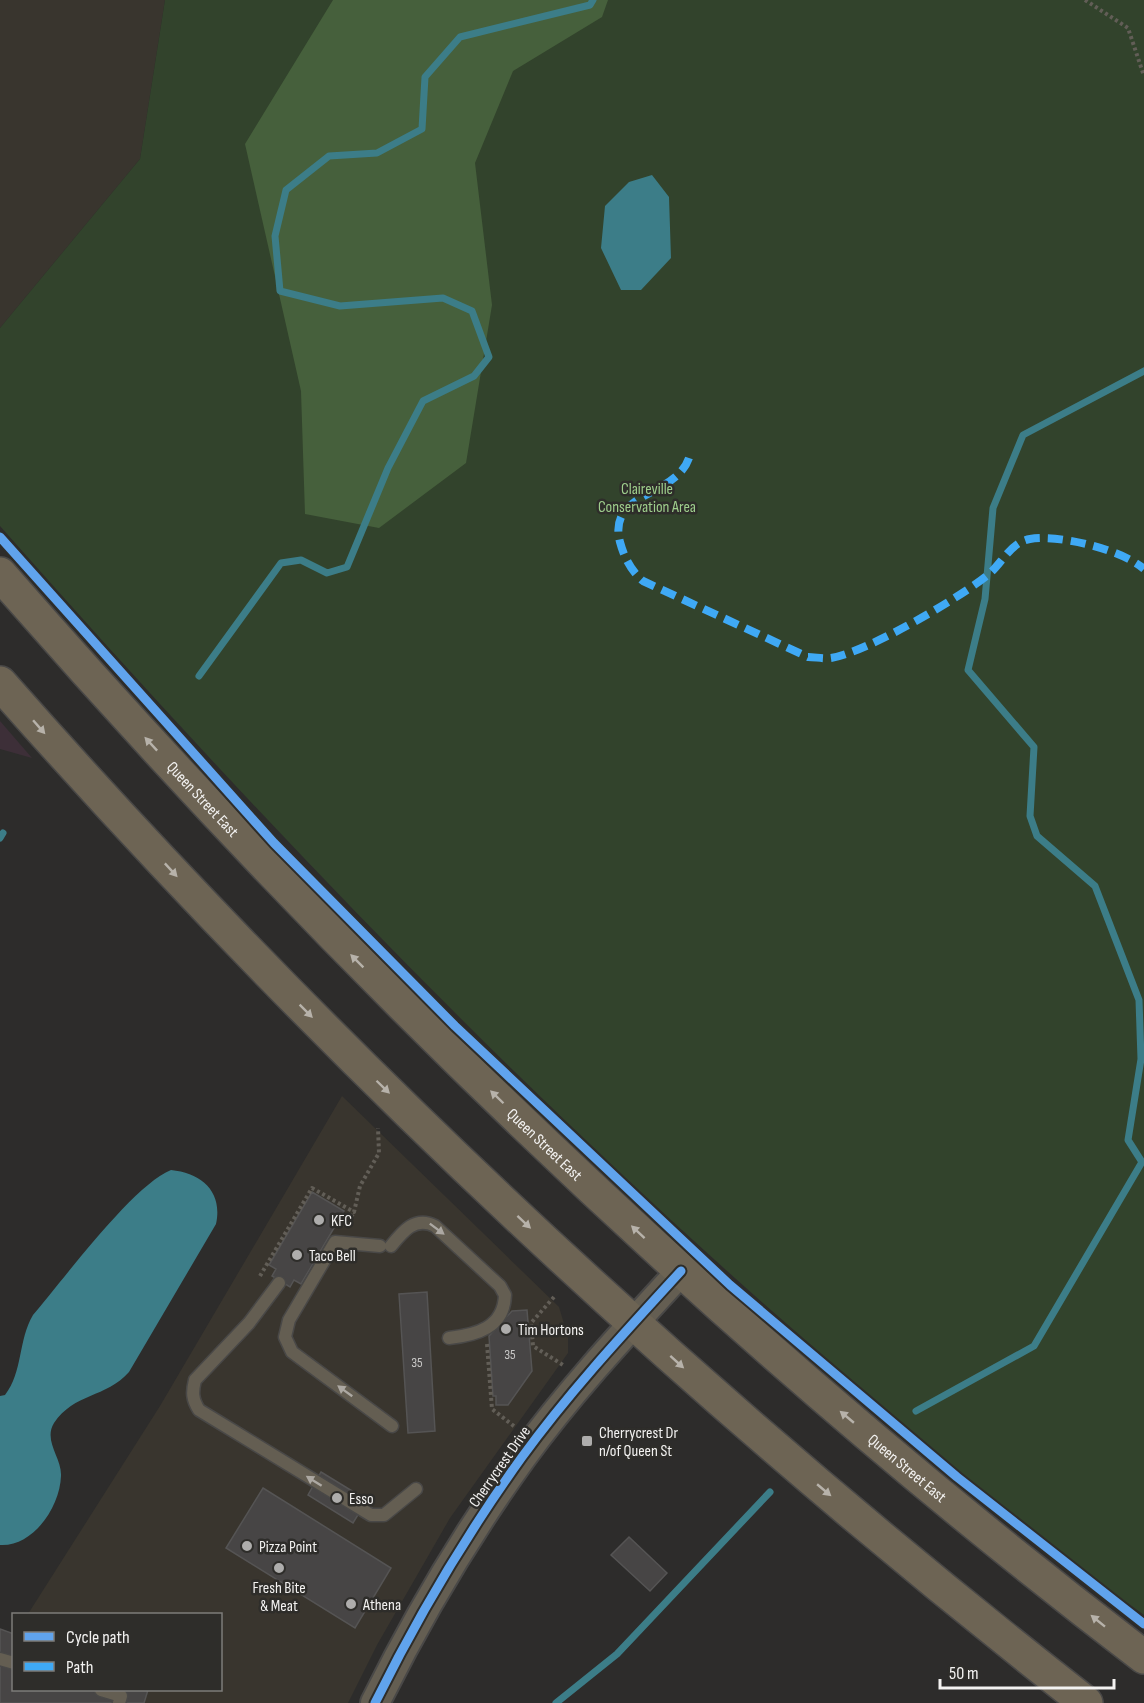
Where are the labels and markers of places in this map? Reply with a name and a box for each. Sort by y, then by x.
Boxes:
place label: KFC [331,1212,352,1231]
marker: KFC [312,1213,326,1227]
place label: Taco Bell [309,1247,356,1266]
marker: Taco Bell [290,1248,304,1262]
place label: Tim Hortons [518,1321,584,1340]
marker: Tim Hortons [499,1322,513,1336]
place label: Cherrycrest Dr n/of Queen St [599,1424,678,1461]
marker: Cherrycrest Dr n/of Queen St [580,1434,594,1448]
place label: Esso [349,1490,374,1509]
marker: Esso [330,1491,344,1505]
place label: Pizza Point [259,1538,317,1557]
marker: Pizza Point [240,1539,254,1553]
marker: Fresh Bite & Meat [272,1561,286,1575]
place label: Fresh Bite & Meat [252,1579,306,1616]
place label: Athena [362,1596,401,1615]
marker: Athena [344,1597,358,1611]

